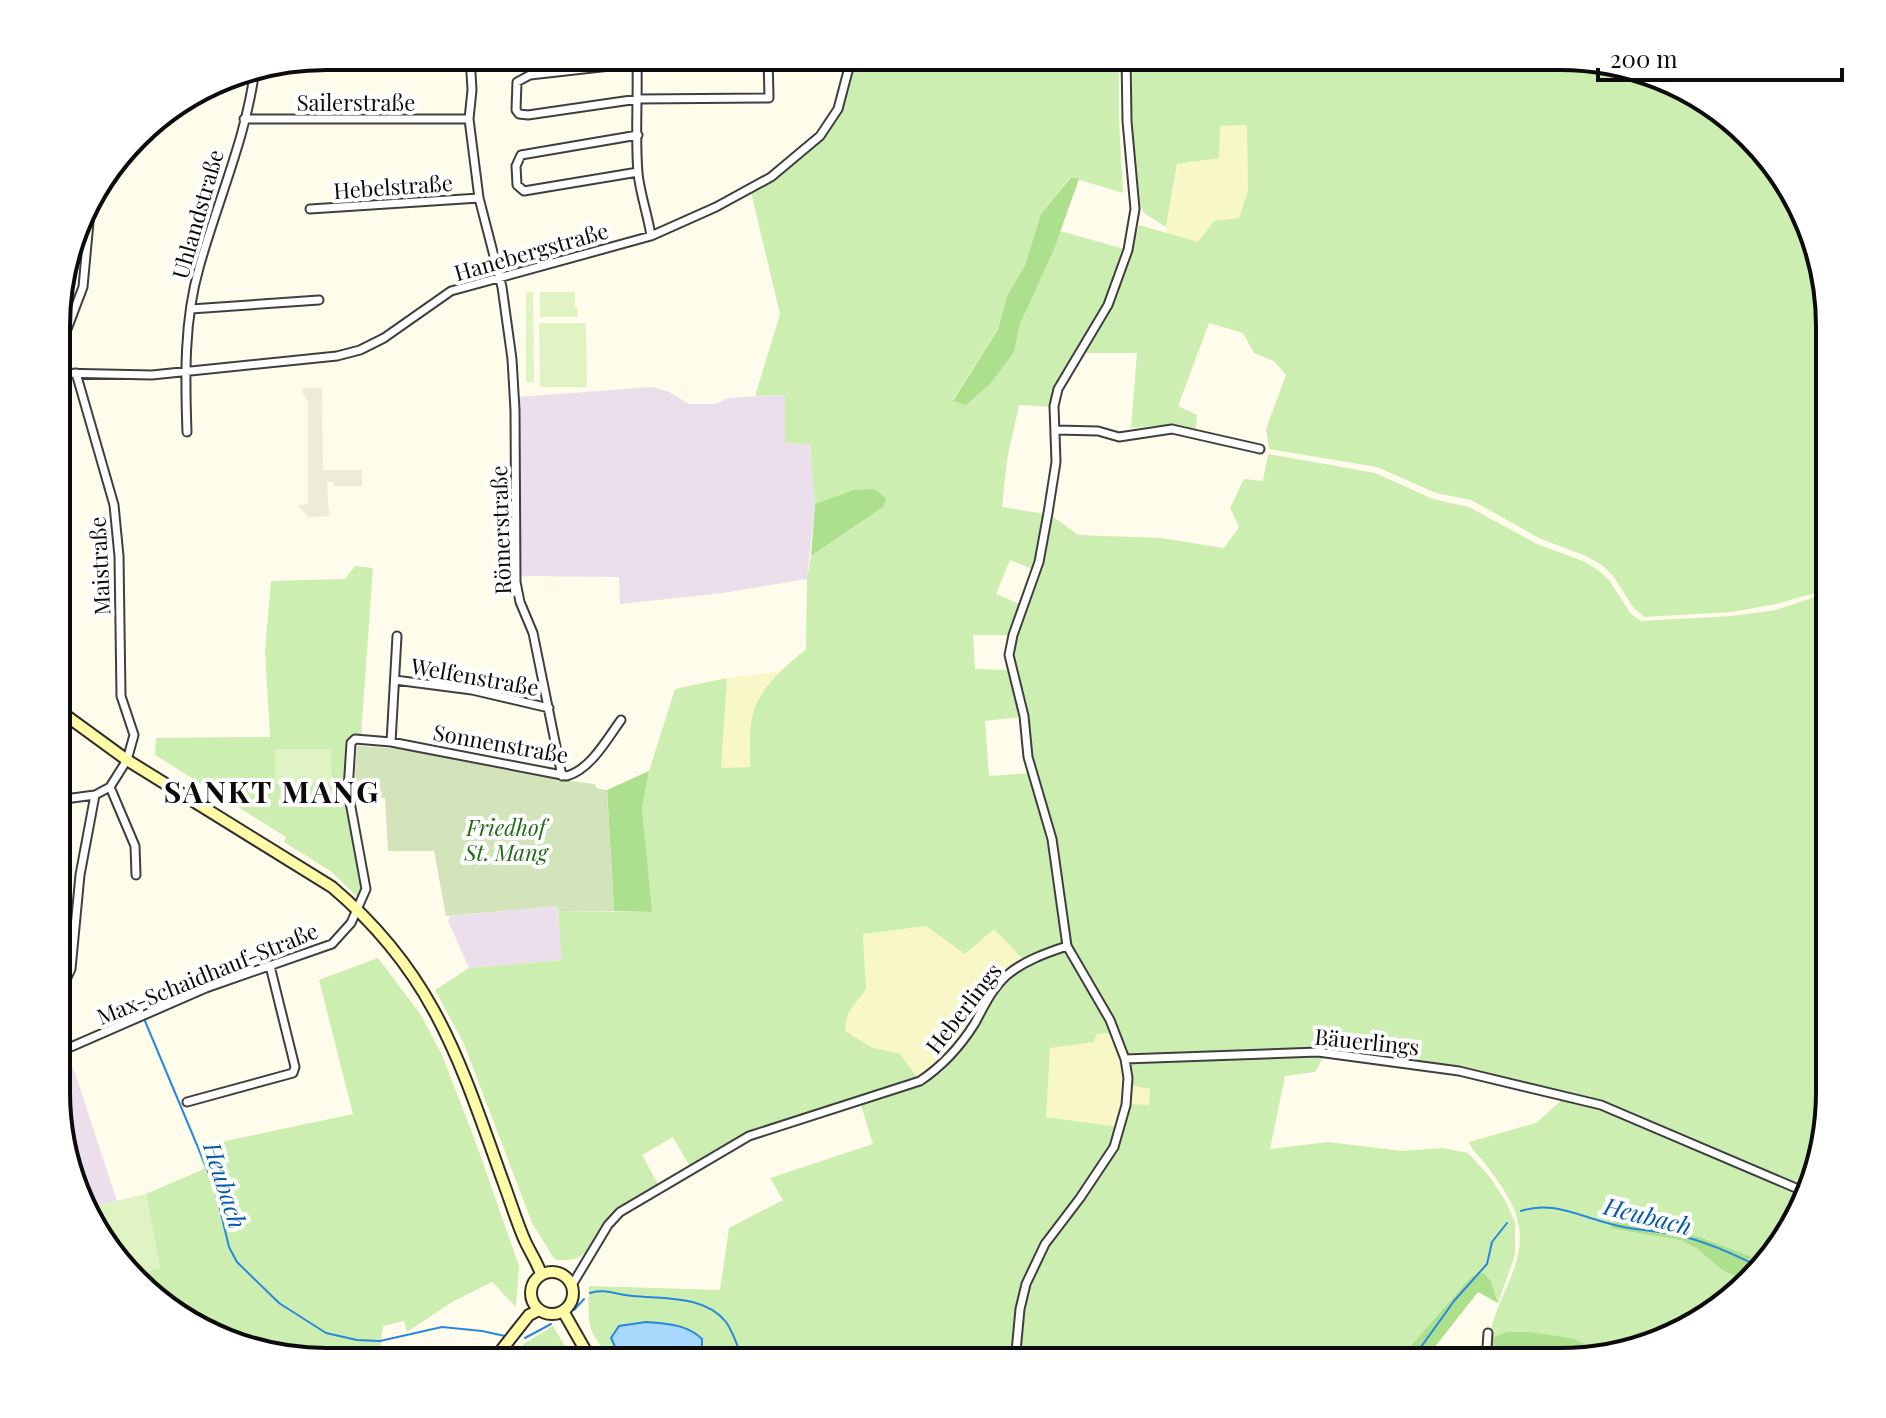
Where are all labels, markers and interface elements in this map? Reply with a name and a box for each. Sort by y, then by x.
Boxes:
scale bar [1598,32,1842,82]
text: 200 m [1610,42,1678,74]
street label: Sailerstraße [297,87,415,117]
street label: Uhlandstraße [164,146,230,282]
street label: Hebelstraße [332,167,454,205]
street label: Hanebergstraße [450,215,612,287]
street label: Römerstraße [483,465,517,595]
street label: Maistraße [81,516,117,616]
street label: Welfenstraße [408,650,541,702]
street label: Sonnenstraße [431,716,571,770]
district label: SANKT MANG [164,771,380,811]
park label: Friedhof St. Mang [463,812,550,867]
street label: Max-Schaidhauf-Straße [92,915,322,1031]
street label: Heberlings [918,957,1008,1059]
street label: Bäuerlings [1313,1021,1421,1061]
water label: Heubach [197,1137,255,1232]
water label: Heubach [1600,1188,1695,1241]

